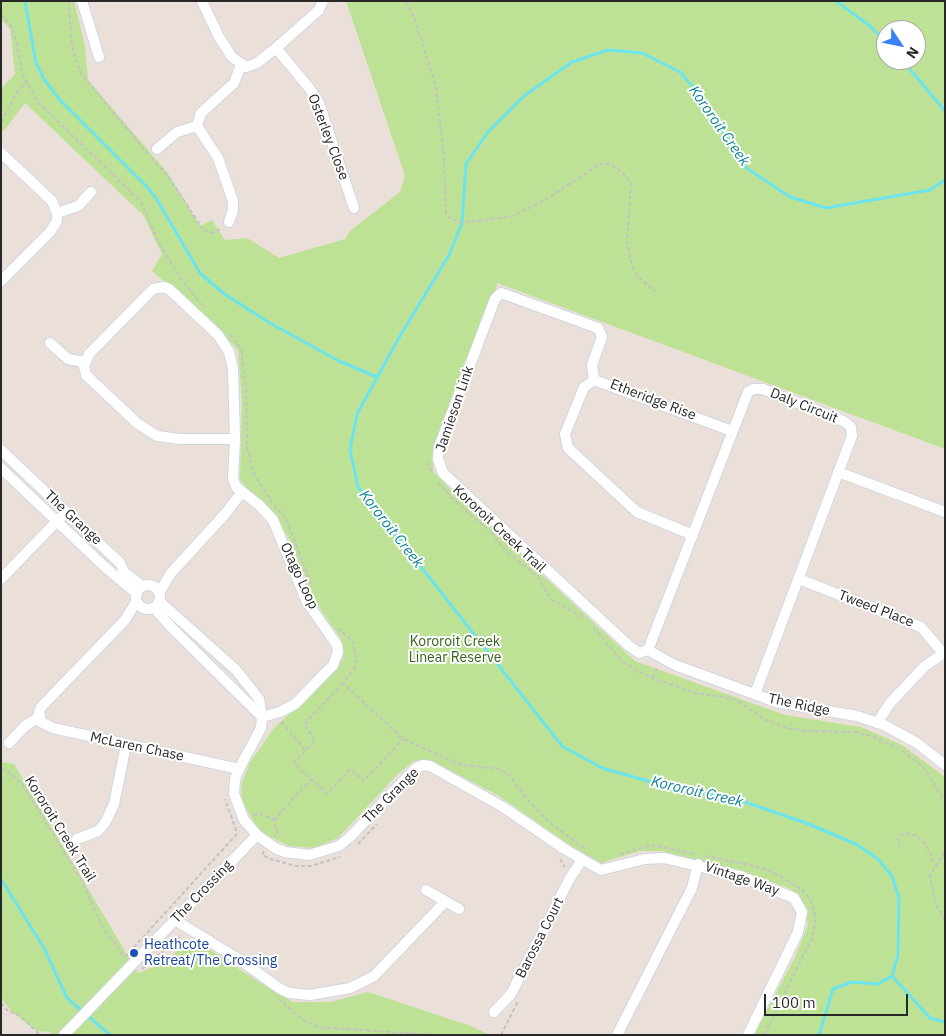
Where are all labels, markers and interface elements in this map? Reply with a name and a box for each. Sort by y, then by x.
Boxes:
north arrow [876,20,926,70]
text: N [902,44,923,62]
water label: Kororoit Creek [685,82,753,170]
street label: Osterley Close [304,92,352,182]
street label: Jamieson Link [432,364,478,454]
street label: Etheridge Rise [608,376,698,424]
street label: Daly Circuit [768,385,840,427]
street label: Kororoit Creek Trail [449,482,549,576]
water label: Kororoit Creek [355,486,427,572]
street label: The Grange [41,487,105,549]
street label: Otago Loop [276,540,322,612]
street label: Tweed Place [836,587,916,631]
park label: Kororoit Creek Linear Reserve [409,634,501,666]
street label: The Ridge [767,690,831,720]
street label: McLaren Chase [89,729,185,765]
street label: The Grange [360,765,422,827]
street label: Kororoit Creek Trail [21,773,99,885]
water label: Kororoit Creek [649,773,745,811]
street label: The Crossing [168,857,236,927]
street label: Vintage Way [703,858,781,900]
street label: Barossa Court [512,895,568,981]
place label: Heathcote Retreat/The Crossing [144,937,277,970]
marker: Heathcote Retreat/The Crossing [128,947,140,959]
scale bar [766,984,910,1016]
text: 100 m [772,993,816,1012]

